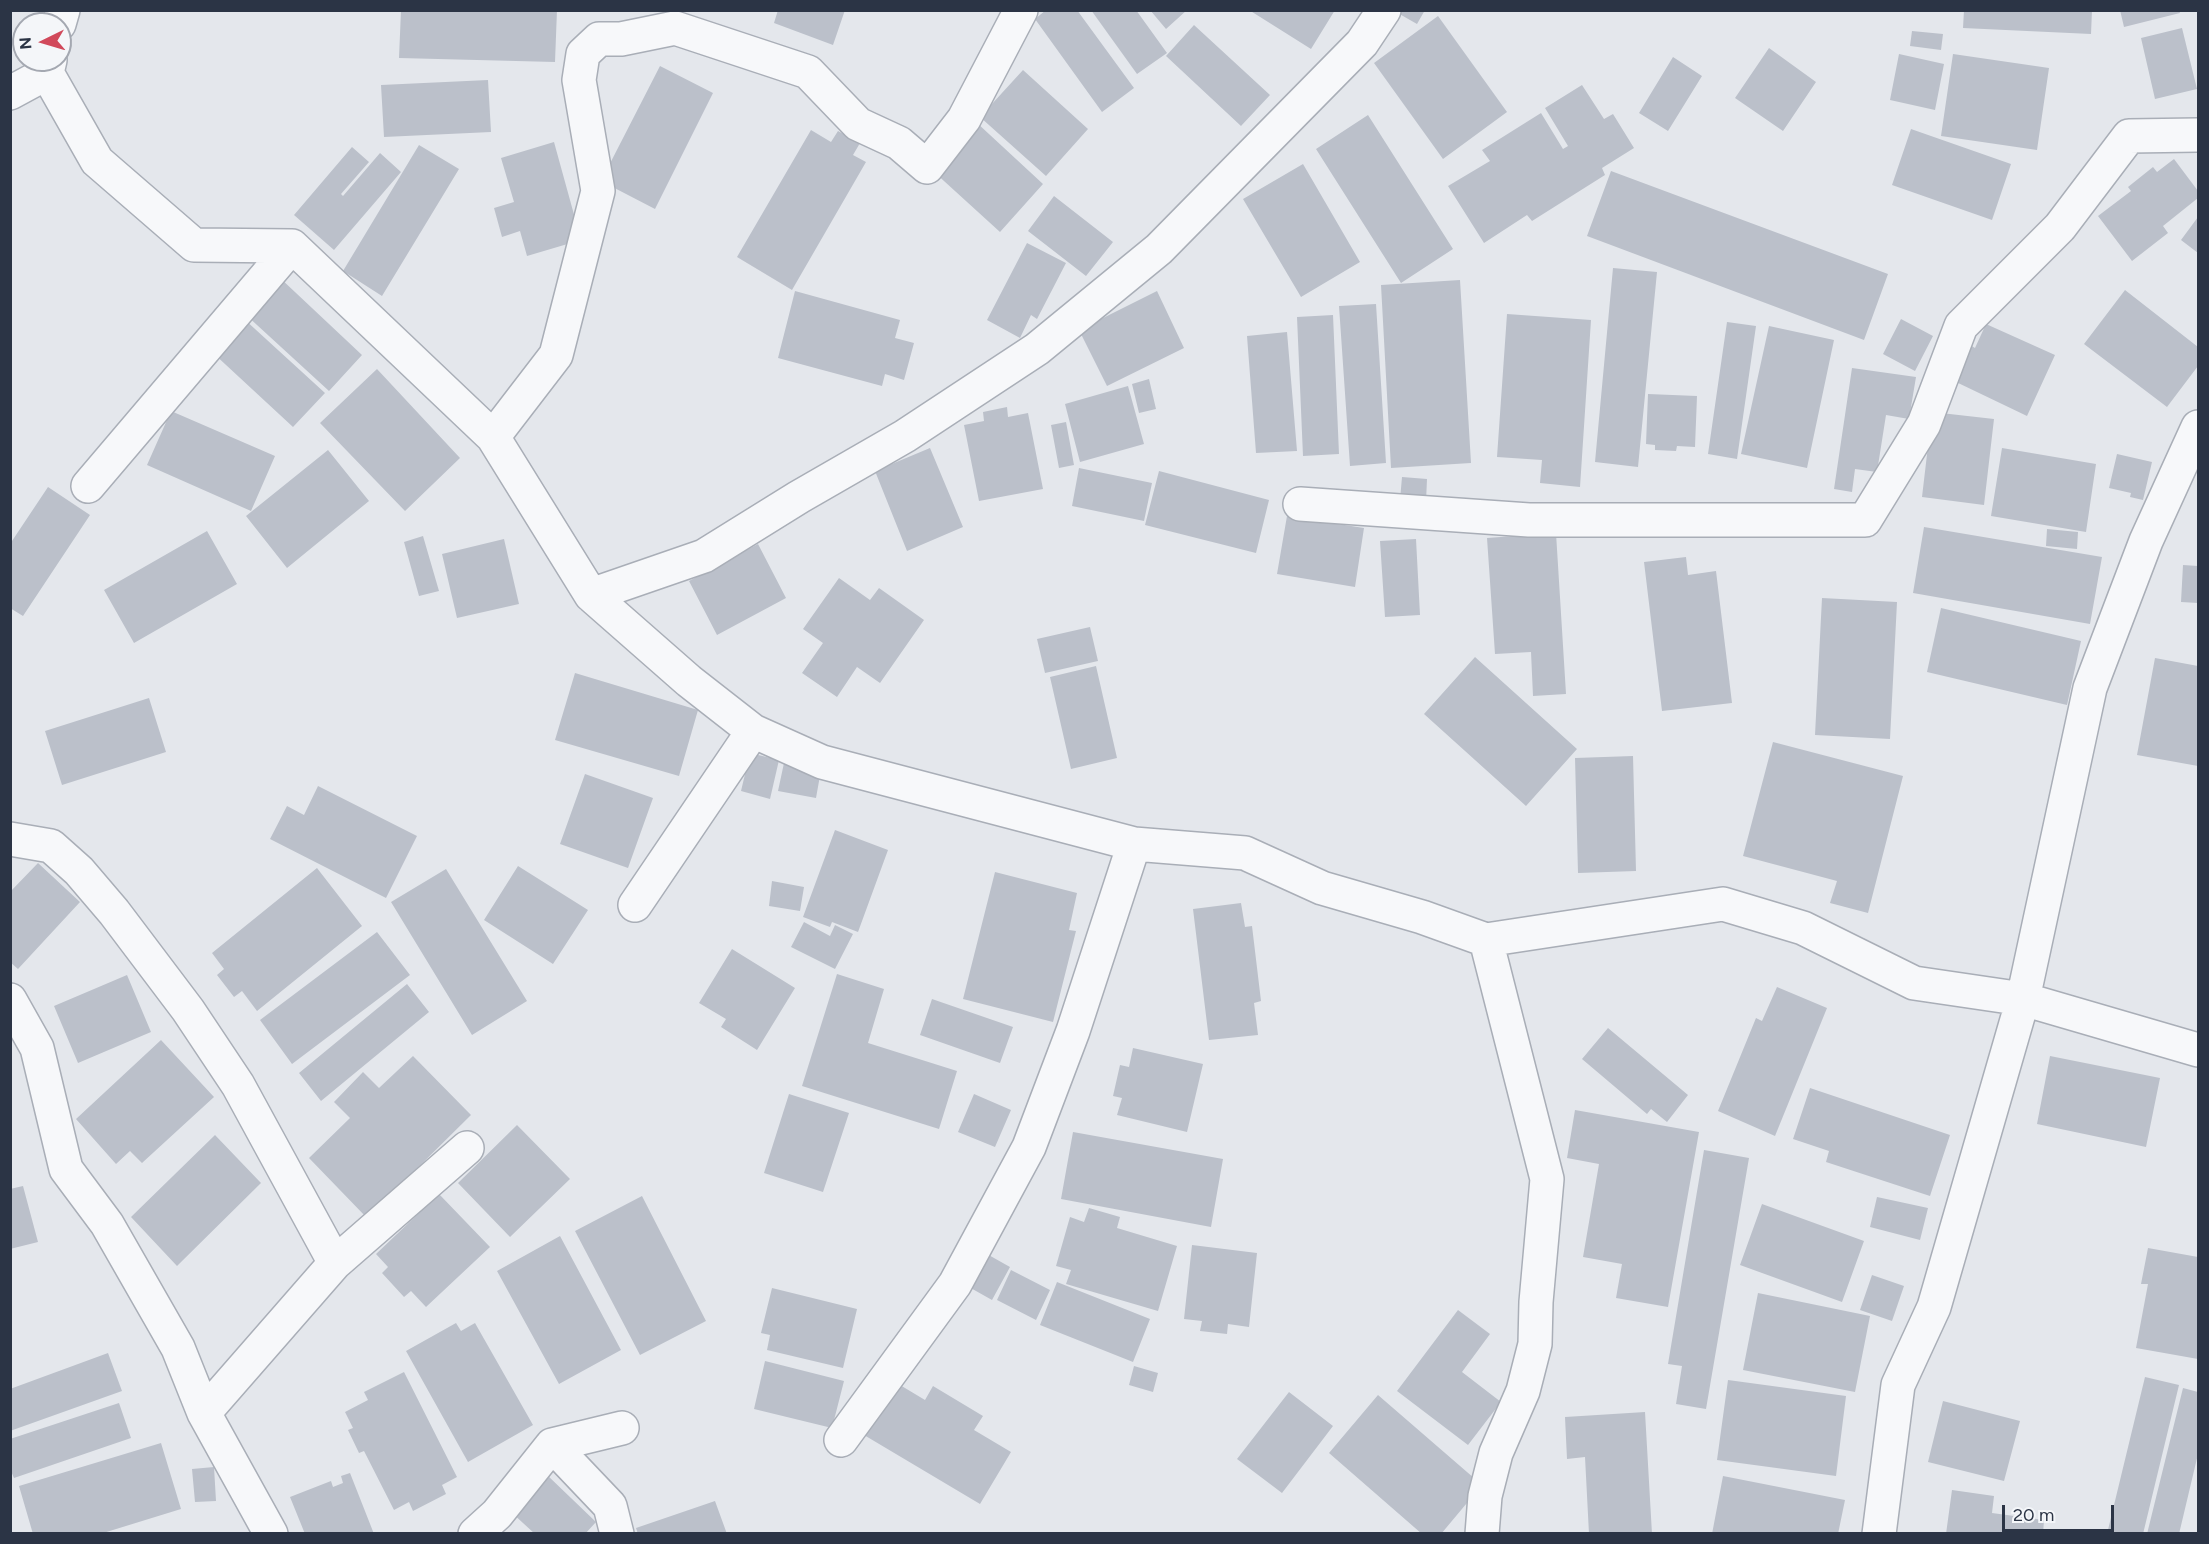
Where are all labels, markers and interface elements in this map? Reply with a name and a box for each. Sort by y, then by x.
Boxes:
north arrow [12,12,72,72]
text: N [16,36,36,50]
scale bar [2005,1493,2118,1531]
text: 20 m [2013,1504,2054,1526]

